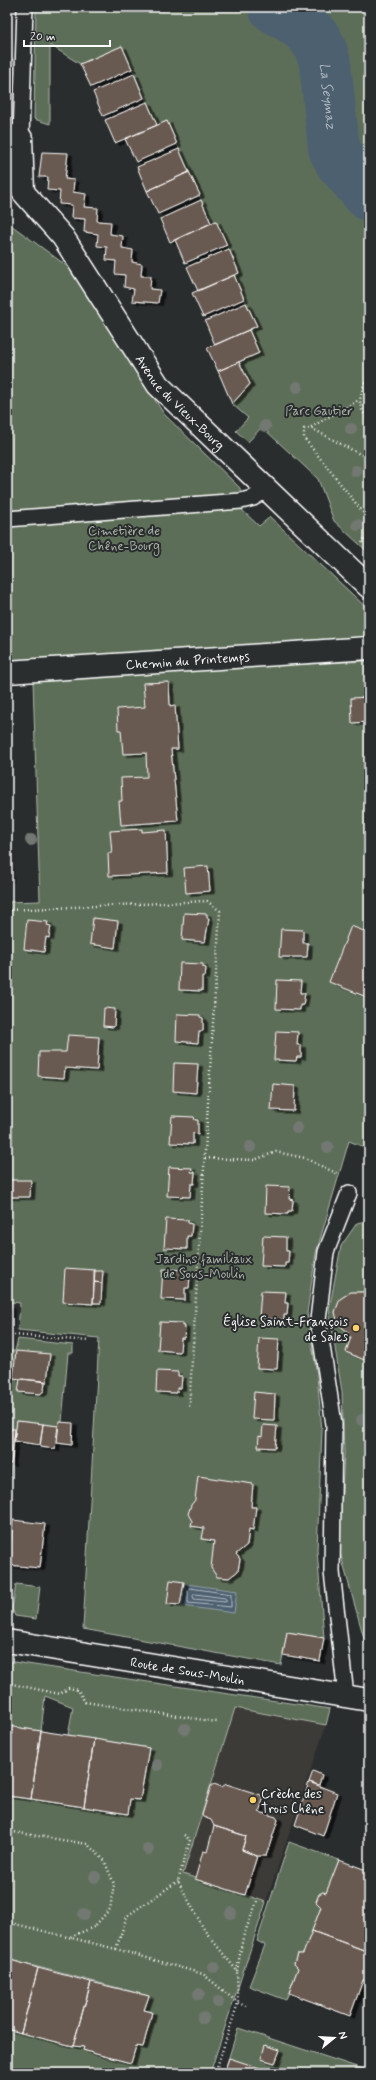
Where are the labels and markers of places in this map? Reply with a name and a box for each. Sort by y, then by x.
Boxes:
place label: Église Saint-François de Sales [223,1313,348,1346]
marker: Église Saint-François de Sales [351,1323,361,1333]
place label: Crèche des Trois Chêne [261,1786,324,1818]
marker: Crèche des Trois Chêne [248,1795,258,1805]

